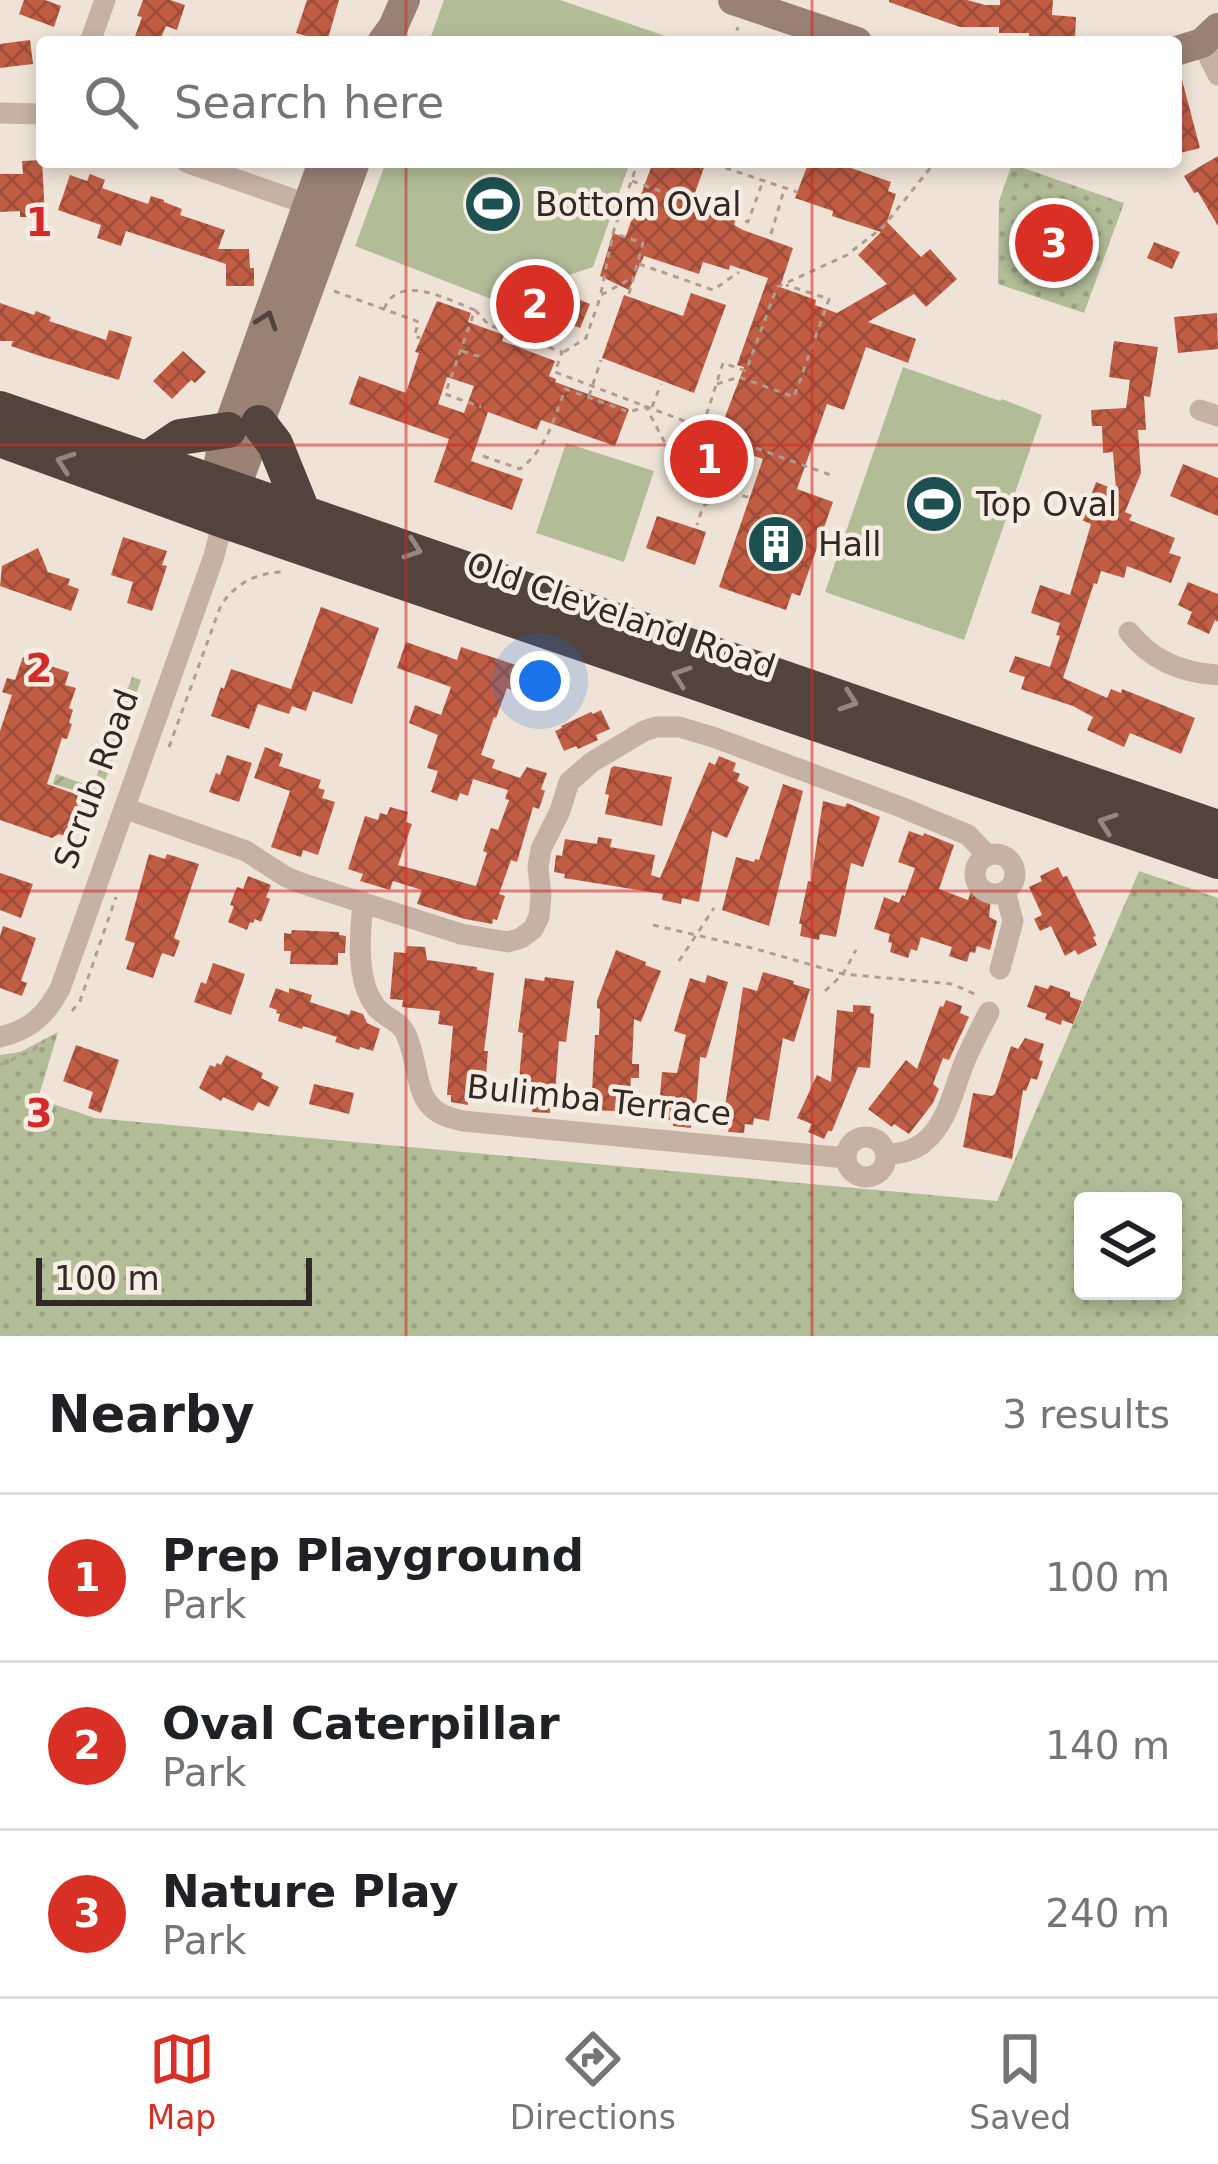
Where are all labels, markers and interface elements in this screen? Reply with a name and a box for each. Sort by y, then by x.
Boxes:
search box [36,36,1182,168]
icon: search [78,69,144,135]
text: Search here [174,76,444,129]
sports icon: Bottom Oval [462,173,524,235]
place label: Bottom Oval [535,185,741,224]
pin: 3 [1015,198,1093,288]
text: 1 [25,200,53,245]
pin: 2 [496,259,574,349]
one-way arrow [253,310,277,331]
pin: 1 [670,414,748,504]
one-way arrow [55,452,76,476]
sports icon: Top Oval [903,473,965,535]
place label: Top Oval [975,485,1117,524]
building icon: Hall [745,513,807,575]
place label: Hall [818,525,881,564]
one-way arrow [401,535,422,559]
street label: Old Cleveland Road [462,544,780,686]
text: 2 [25,646,53,691]
your location [510,651,570,711]
one-way arrow [671,666,692,690]
street label: Scrub Road [46,684,146,874]
one-way arrow [838,686,859,711]
one-way arrow [1098,812,1119,837]
street label: Bulimba Terrace [465,1067,733,1133]
text: 3 [25,1091,53,1136]
map controls [1074,1192,1182,1300]
button: layers [1074,1192,1182,1300]
scale bar [36,1252,312,1305]
text: 100 m [54,1259,160,1298]
text: Nearby [48,1385,255,1444]
text: 3 results [1002,1392,1170,1437]
text: Prep Playground [162,1529,584,1582]
text: 1 [73,1555,101,1600]
text: 100 m [1045,1555,1170,1600]
text: Park [162,1582,246,1627]
text: Oval Caterpillar [162,1697,560,1750]
text: 2 [73,1723,101,1768]
text: 140 m [1045,1723,1170,1768]
text: Park [162,1750,246,1795]
text: Nature Play [162,1865,459,1918]
text: 3 [73,1891,101,1936]
text: 240 m [1045,1891,1170,1936]
text: Park [162,1918,246,1963]
tab: Map [147,2026,216,2137]
tab: Directions [510,2026,676,2137]
tab: Saved [969,2026,1071,2137]

